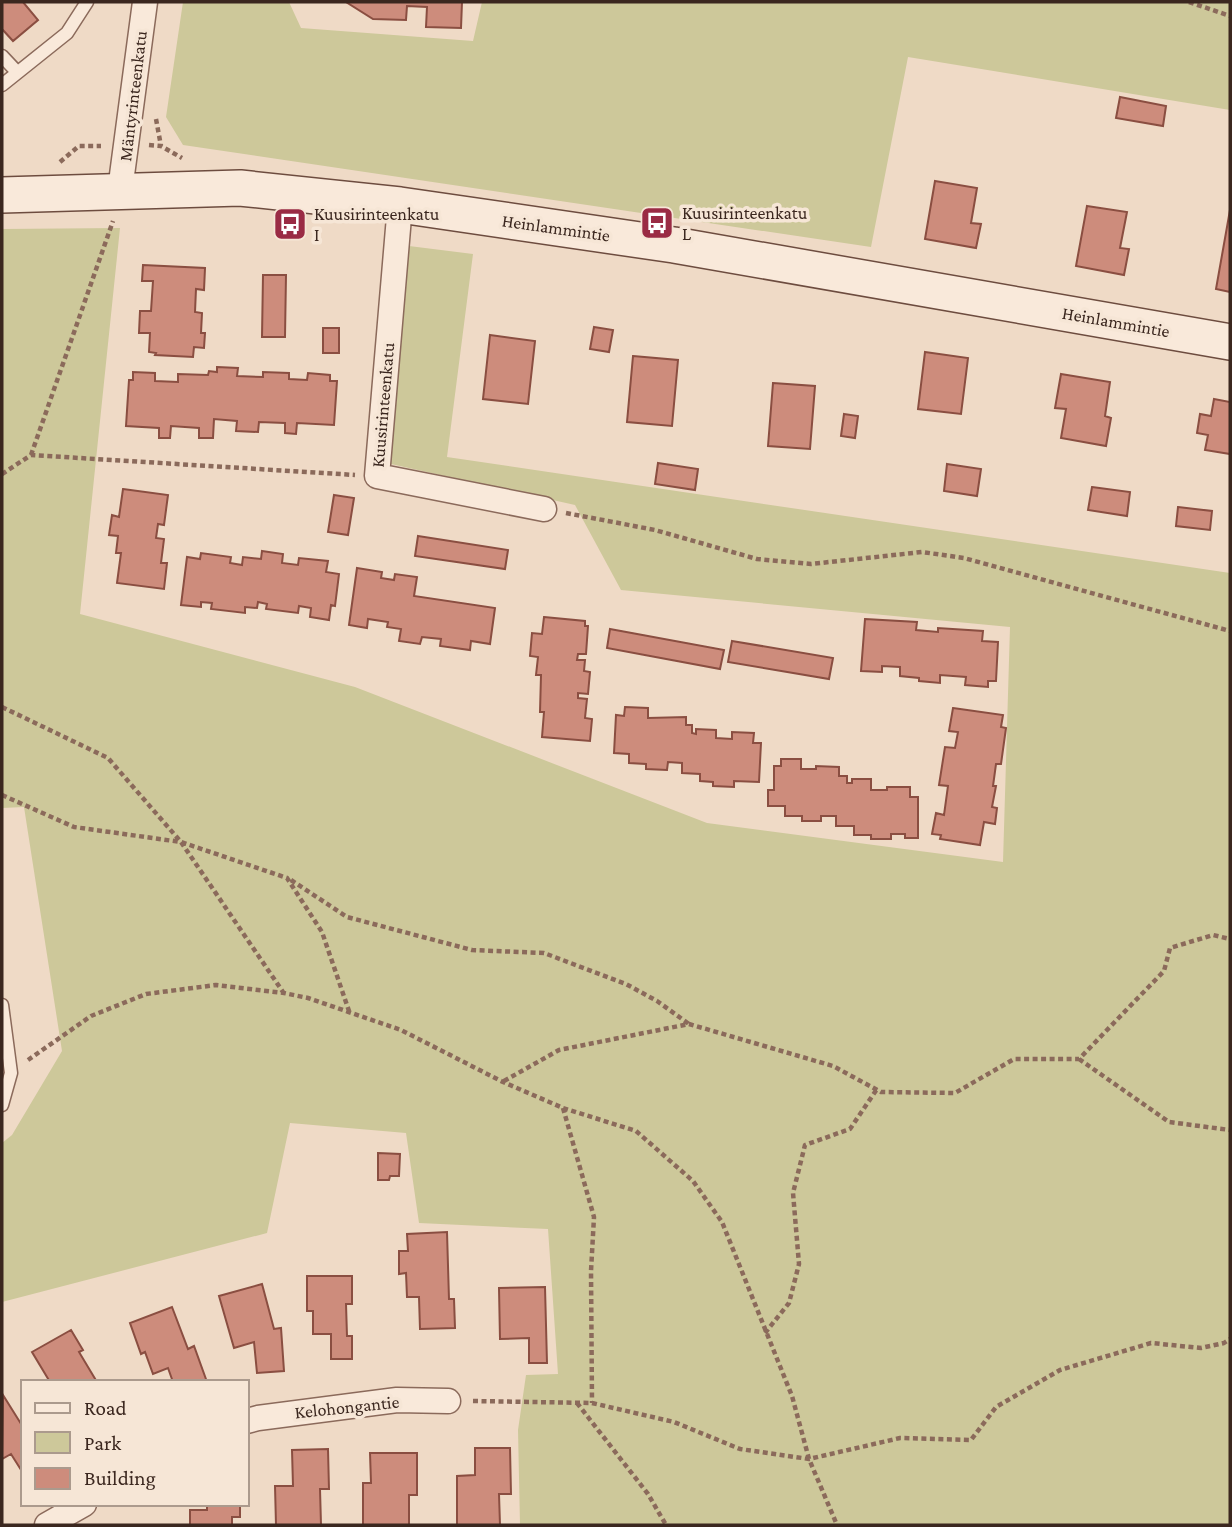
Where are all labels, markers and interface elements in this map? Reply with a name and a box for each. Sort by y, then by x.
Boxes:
street label: Mäntyrinteenkatu [115,29,151,163]
place label: Kuusirinteenkatu L [682,203,808,244]
place label: Kuusirinteenkatu I [314,204,440,245]
bus stop icon: Kuusirinteenkatu L [638,204,676,242]
bus stop icon: Kuusirinteenkatu I [271,205,309,243]
street label: Heinlammintie [501,211,611,246]
street label: Heinlammintie [1061,303,1172,341]
street label: Kuusirinteenkatu [368,341,398,468]
legend [21,1380,248,1506]
street label: Kelohongantie [294,1392,400,1422]
text: Road [84,1396,127,1420]
text: Park [84,1431,121,1455]
text: Building [84,1466,156,1490]

